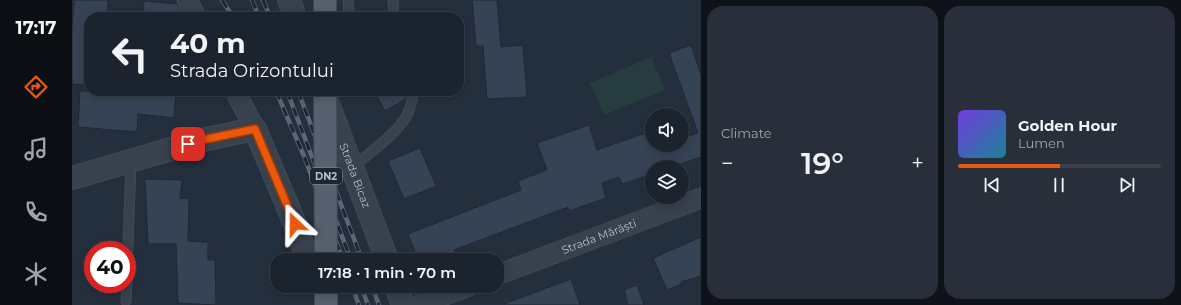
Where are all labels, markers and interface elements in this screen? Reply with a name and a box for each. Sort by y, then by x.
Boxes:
text: 17:17 [16,17,56,39]
text: 40 m [170,26,246,60]
icon: left [104,28,156,80]
text: Strada Orizontului [170,60,334,82]
icon: directions [22,73,50,101]
map controls [645,108,689,204]
button: sound [645,108,689,152]
text: Golden Hour [1018,116,1117,135]
text: Climate [721,125,772,141]
pin [171,127,205,161]
icon: arrive [177,133,199,155]
icon: music [22,135,50,163]
text: Lumen [1018,135,1065,151]
street label: Strada Bicaz [336,141,374,210]
text: 19° [801,145,844,182]
text: − [721,150,734,177]
text: + [911,150,924,177]
button: layers [645,160,689,204]
road number: DN2 [310,168,342,184]
icon: previous [981,174,1003,196]
icon: pause [1048,174,1070,196]
icon: next [1116,174,1138,196]
icon: phone [22,198,50,226]
position arrow [274,203,316,245]
street label: Strada Mărăști [560,216,638,257]
speed limit sign: 40 [84,241,136,293]
icon: climate [22,260,50,288]
text: 17:18 · 1 min · 70 m [318,263,456,282]

